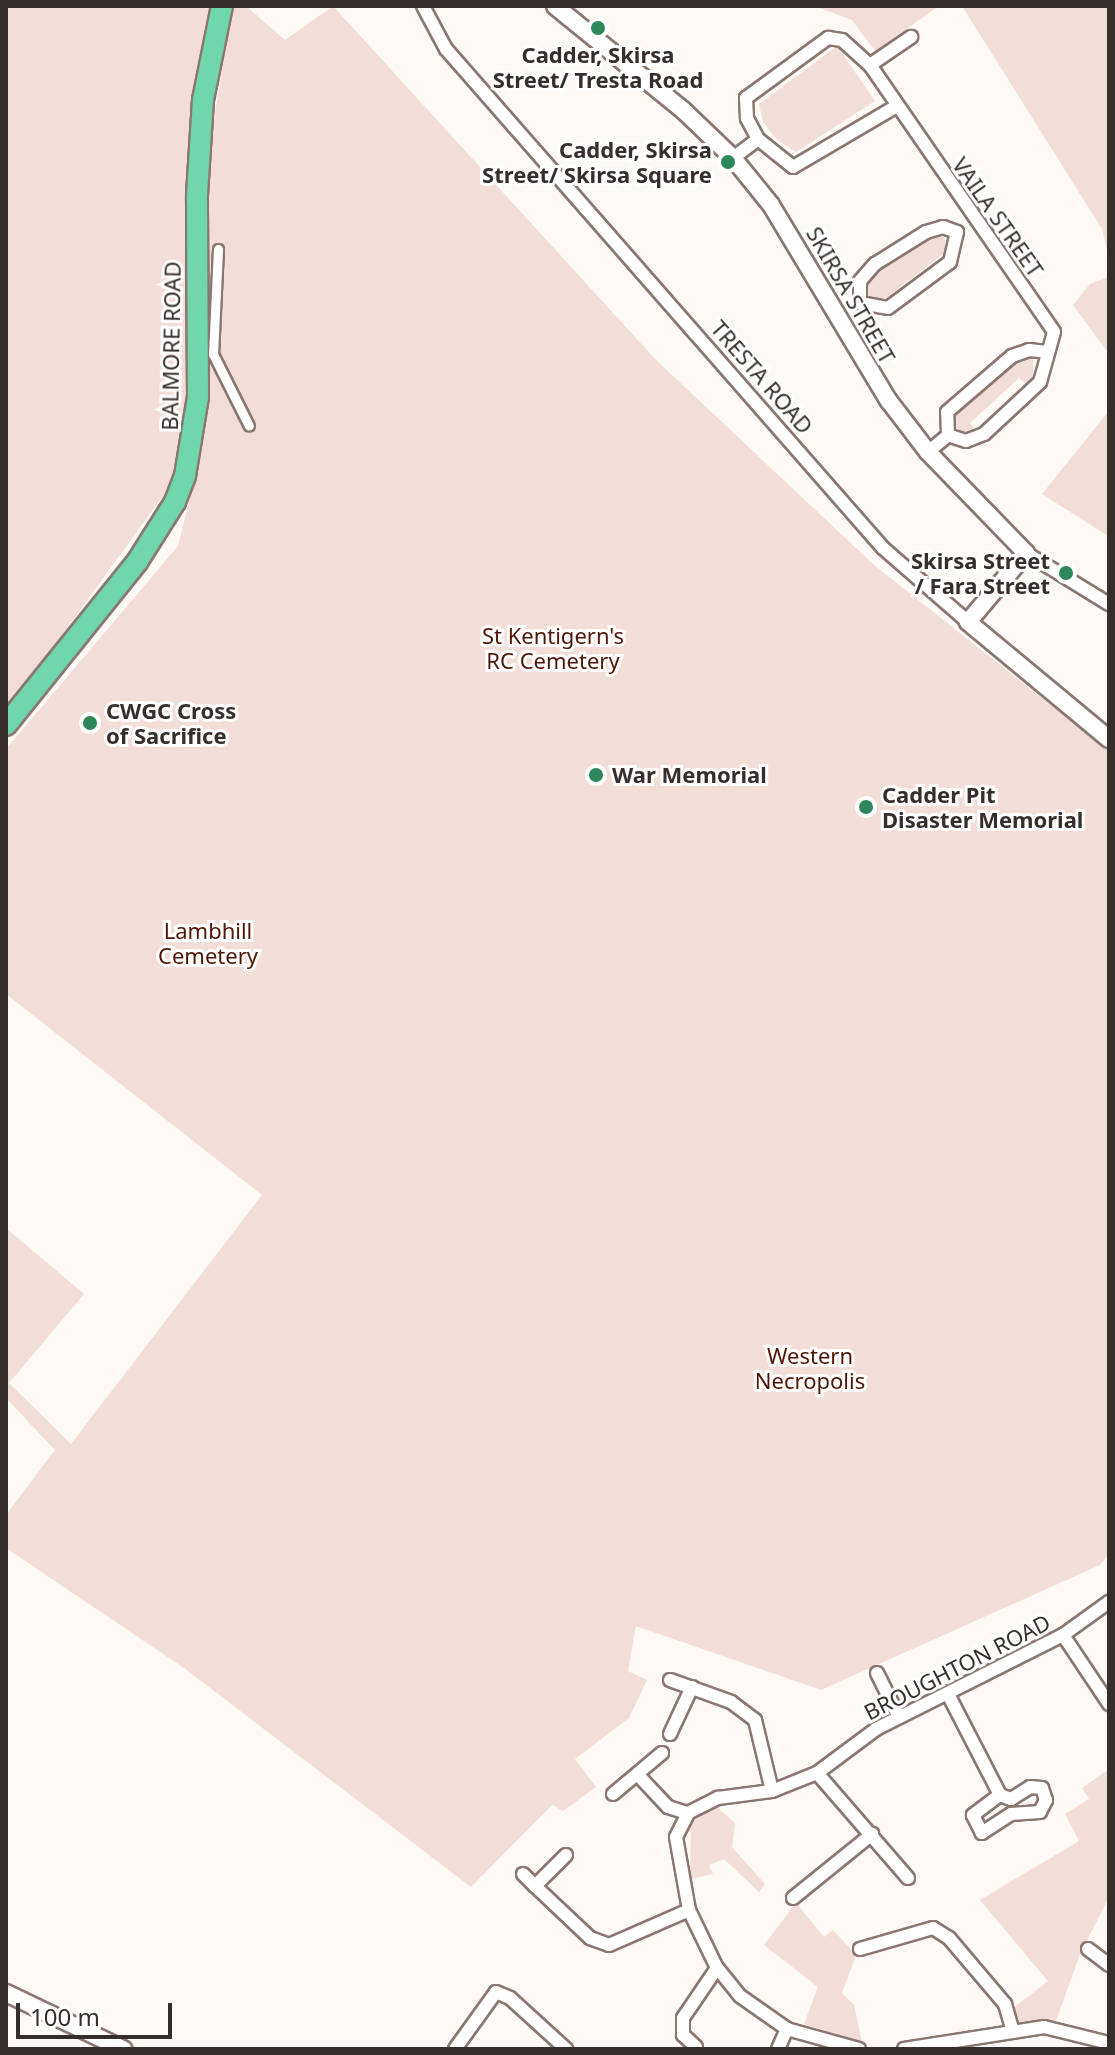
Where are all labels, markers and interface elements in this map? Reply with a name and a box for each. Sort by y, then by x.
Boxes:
marker: Cadder, Skirsa Street/ Tresta Road [589,19,607,37]
place label: Cadder, Skirsa Street/ Tresta Road [493,41,703,92]
place label: Cadder, Skirsa Street/ Skirsa Square [482,136,712,188]
street label: VAILA STREET [947,152,1049,282]
marker: Cadder, Skirsa Street/ Skirsa Square [719,153,737,171]
street label: SKIRSA STREET [801,222,901,368]
street label: BALMORE ROAD [156,261,186,431]
street label: TRESTA ROAD [706,315,818,439]
place label: Skirsa Street / Fara Street [911,547,1050,598]
marker: Skirsa Street / Fara Street [1057,564,1075,582]
park label: St Kentigern's RC Cemetery [482,622,624,674]
place label: CWGC Cross of Sacrifice [106,697,236,748]
marker: CWGC Cross of Sacrifice [81,714,99,732]
place label: War Memorial [612,762,767,788]
marker: War Memorial [587,766,605,784]
place label: Cadder Pit Disaster Memorial [882,781,1083,832]
marker: Cadder Pit Disaster Memorial [857,798,875,816]
park label: Lambhill Cemetery [158,917,258,968]
park label: Western Necropolis [755,1342,865,1394]
street label: BROUGHTON ROAD [859,1609,1055,1725]
scale bar [20,1987,176,2037]
text: 100 m [30,2000,100,2033]

